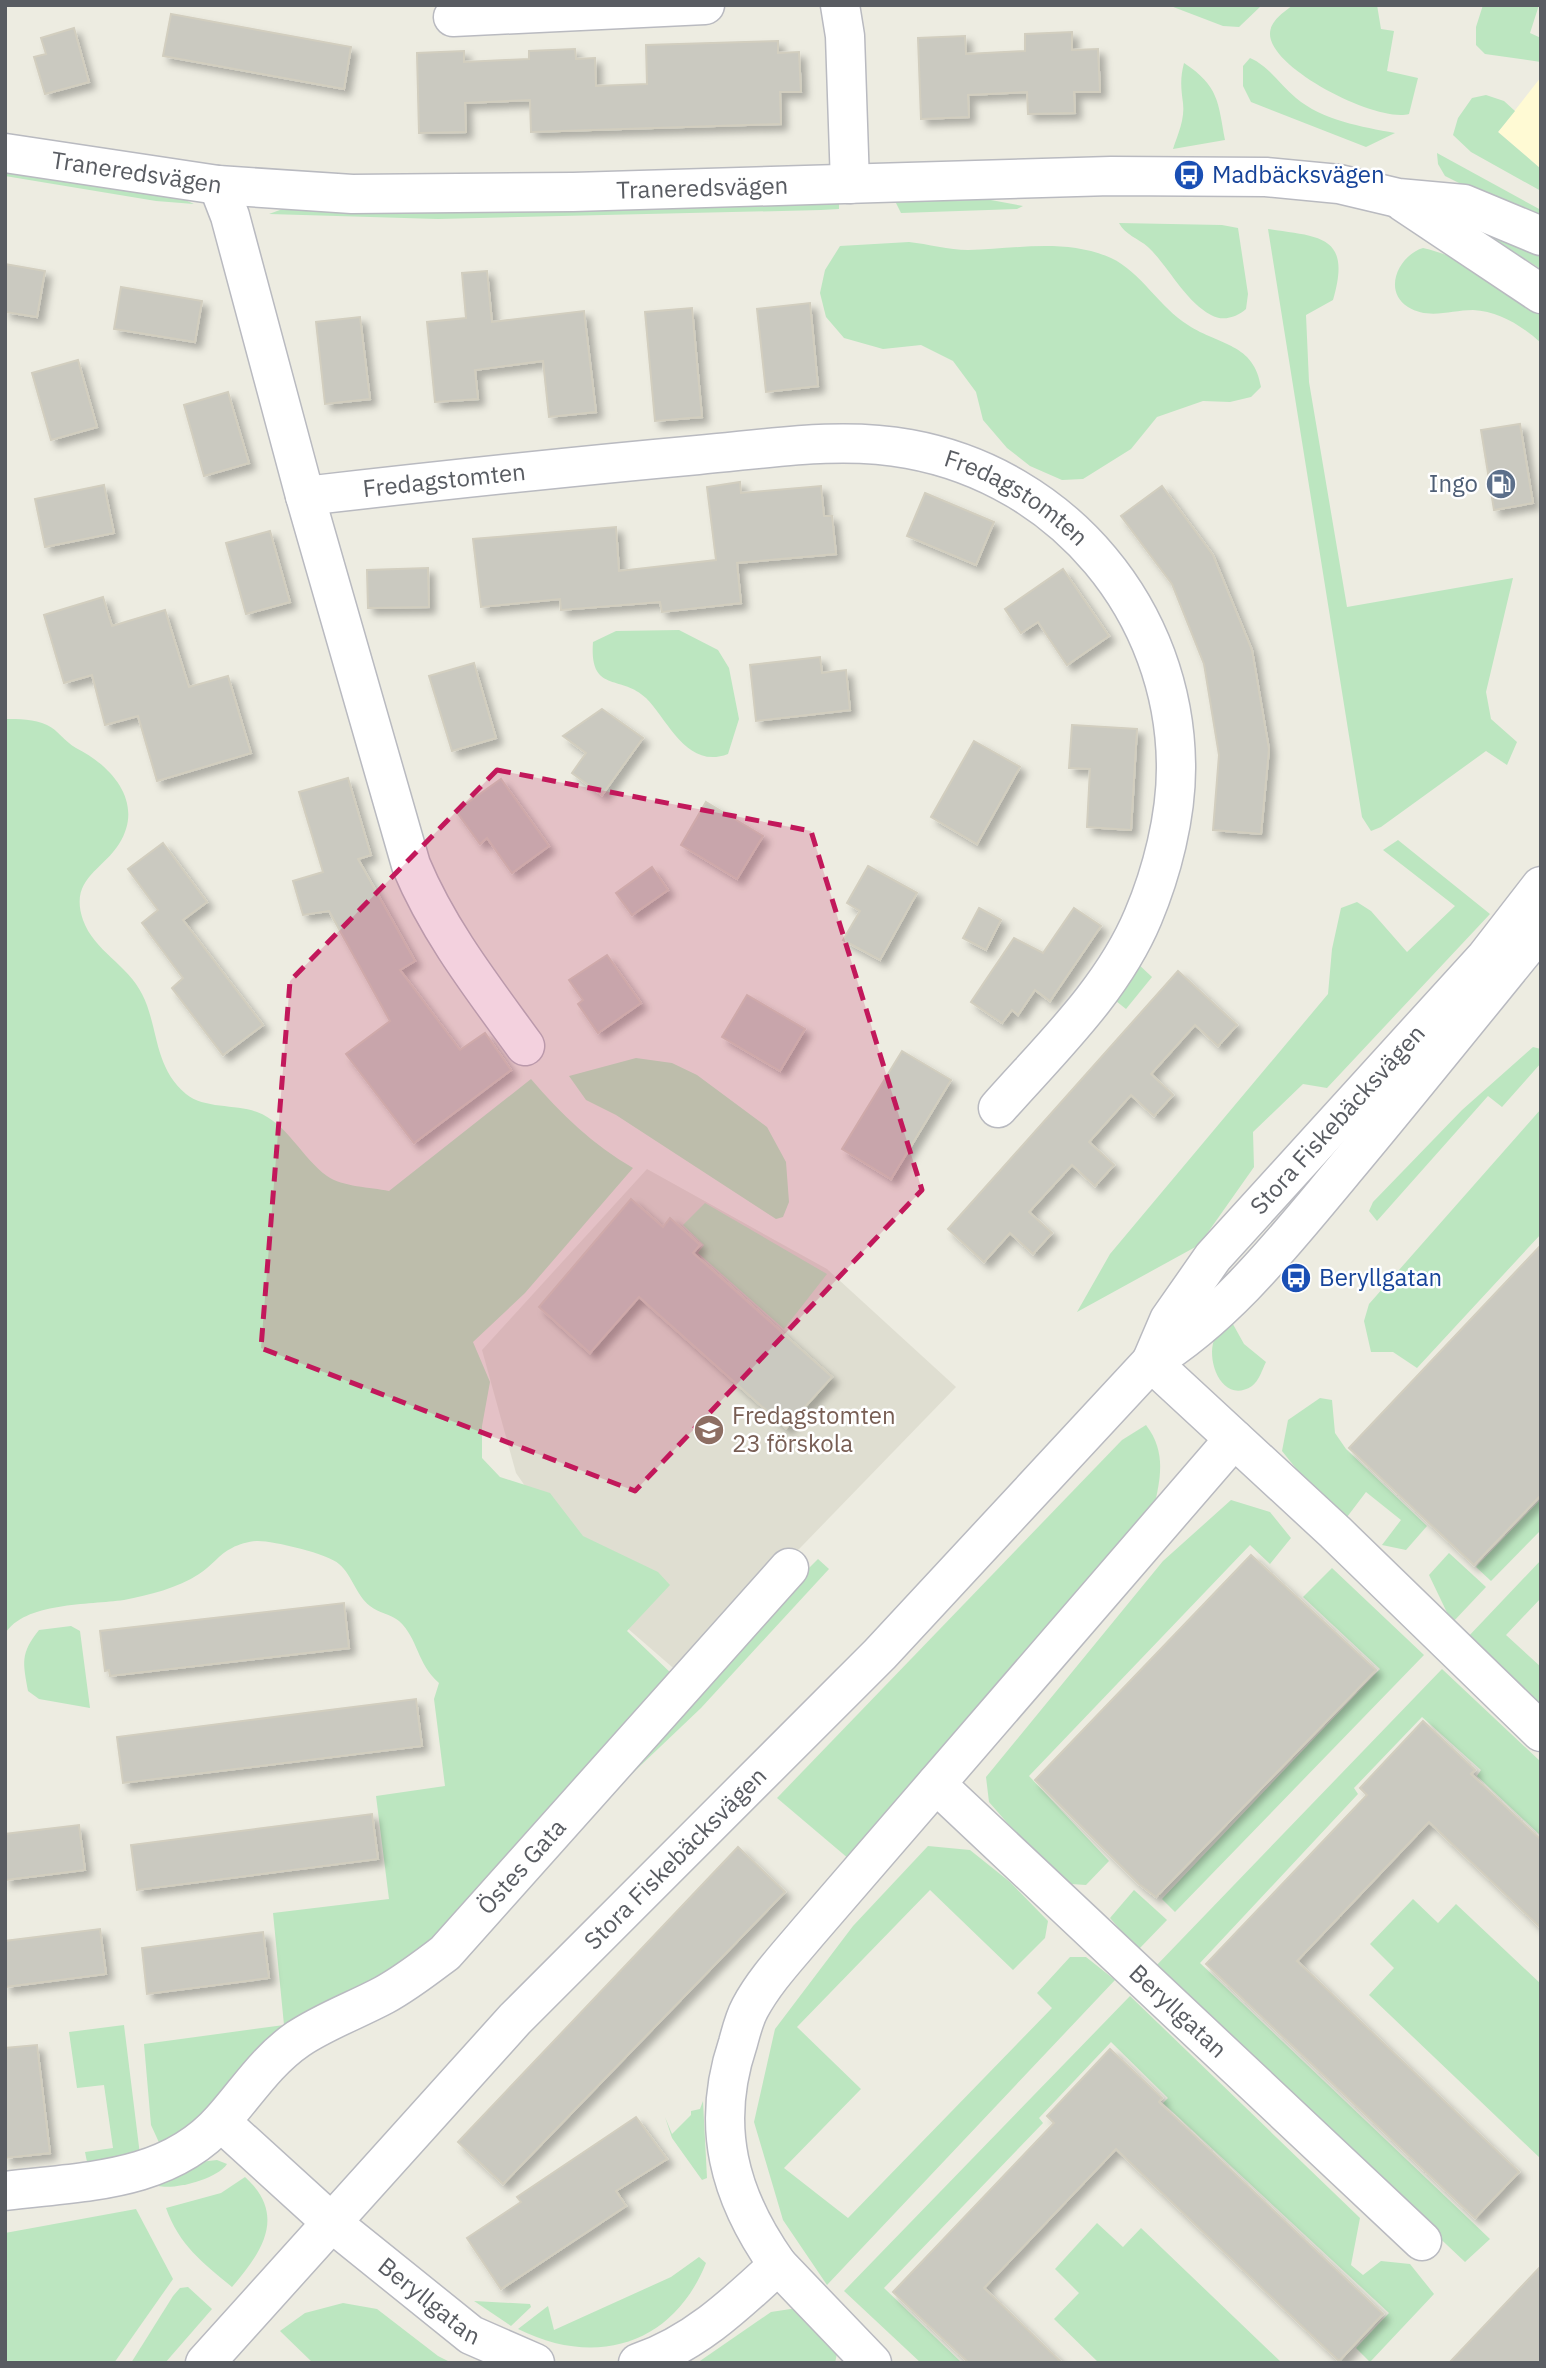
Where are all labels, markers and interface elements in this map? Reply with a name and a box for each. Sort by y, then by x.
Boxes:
street label: Traneredsvägen [49,143,224,200]
bus stop icon: Madbäcksvägen [1172,158,1206,192]
place label: Madbäcksvägen [1212,158,1385,190]
street label: Traneredsvägen [616,169,789,206]
street label: Fredagstomten [941,441,1096,552]
street label: Fredagstomten [361,455,527,504]
place label: Ingo [1429,467,1478,499]
fuel station icon: Ingo [1484,467,1518,501]
street label: Stora Fiskebäcksvägen [1242,1017,1432,1221]
bus stop icon: Beryllgatan [1279,1261,1313,1295]
place label: Beryllgatan [1319,1261,1442,1293]
place label: Fredagstomten 23 förskola [732,1399,896,1459]
school or university icon: Fredagstomten 23 förskola [692,1413,726,1447]
street label: Stora Fiskebäcksvägen [576,1760,773,1956]
street label: Östes Gata [470,1811,573,1921]
street label: Beryllgatan [1123,1957,1234,2065]
street label: Beryllgatan [372,2249,485,2352]

